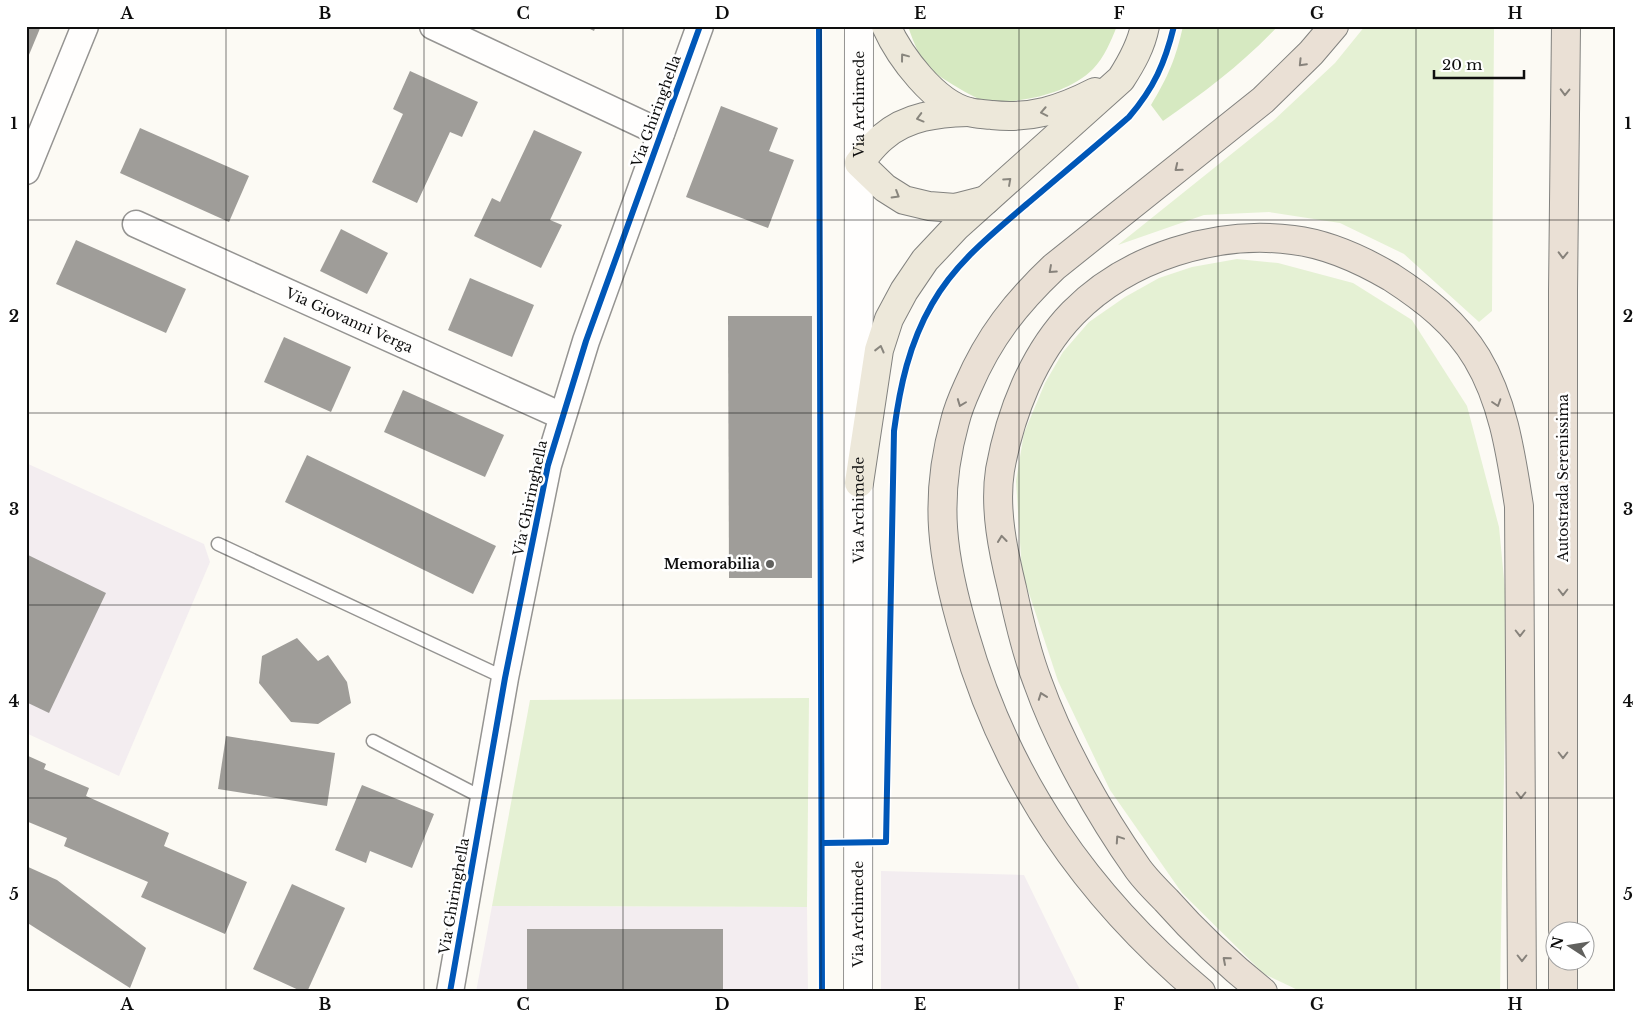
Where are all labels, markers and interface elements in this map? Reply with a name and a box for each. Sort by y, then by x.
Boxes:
text: A [120,3,135,23]
text: B [319,3,332,23]
text: C [516,3,530,23]
text: D [715,3,729,23]
text: E [914,3,926,23]
text: F [1113,3,1125,23]
text: G [1310,3,1324,23]
text: H [1507,3,1523,23]
scale bar [1434,48,1524,80]
street label: Via Archimede [850,51,868,158]
street label: Via Ghiringhella [627,52,685,170]
one-way arrow [901,54,909,63]
text: 20 m [1442,55,1482,74]
one-way arrow [1299,57,1308,66]
one-way arrow [1560,89,1570,97]
one-way arrow [1040,106,1049,117]
one-way arrow [916,112,925,123]
text: 1 [11,113,18,133]
text: 1 [1625,113,1632,133]
one-way arrow [1175,163,1184,171]
one-way arrow [1002,178,1011,187]
one-way arrow [890,188,899,198]
one-way arrow [1558,252,1568,259]
one-way arrow [1048,264,1057,273]
street label: Via Giovanni Verga [282,283,416,357]
text: 2 [9,306,19,326]
text: 2 [1623,306,1633,326]
one-way arrow [874,344,885,353]
street label: Autostrada Serenissima [1554,394,1572,563]
one-way arrow [957,398,967,407]
one-way arrow [1491,398,1501,407]
street label: Via Ghiringhella [509,438,551,558]
street label: Via Archimede [849,457,868,564]
text: 3 [9,499,19,519]
text: 3 [1623,499,1633,519]
one-way arrow [997,534,1008,542]
place label: Memorabilia [664,555,760,573]
marker: Memorabilia [764,558,776,570]
one-way arrow [1558,589,1568,597]
one-way arrow [1515,630,1525,637]
text: 4 [9,691,19,711]
text: 4 [1623,691,1633,711]
one-way arrow [1038,692,1049,701]
one-way arrow [1558,752,1568,759]
one-way arrow [1516,792,1526,800]
one-way arrow [1116,835,1125,845]
street label: Via Ghiringhella [435,836,473,957]
street label: Via Archimede [849,861,867,968]
text: 5 [9,884,19,904]
text: 5 [1623,884,1633,904]
north arrow [1544,920,1594,970]
text: N [1547,935,1567,952]
one-way arrow [1517,954,1527,962]
one-way arrow [1222,957,1231,966]
text: A [120,994,135,1014]
text: B [319,994,332,1014]
text: C [516,994,530,1014]
text: D [715,994,729,1014]
text: E [914,994,926,1014]
text: F [1113,994,1125,1014]
text: G [1310,994,1324,1014]
text: H [1507,994,1523,1014]

